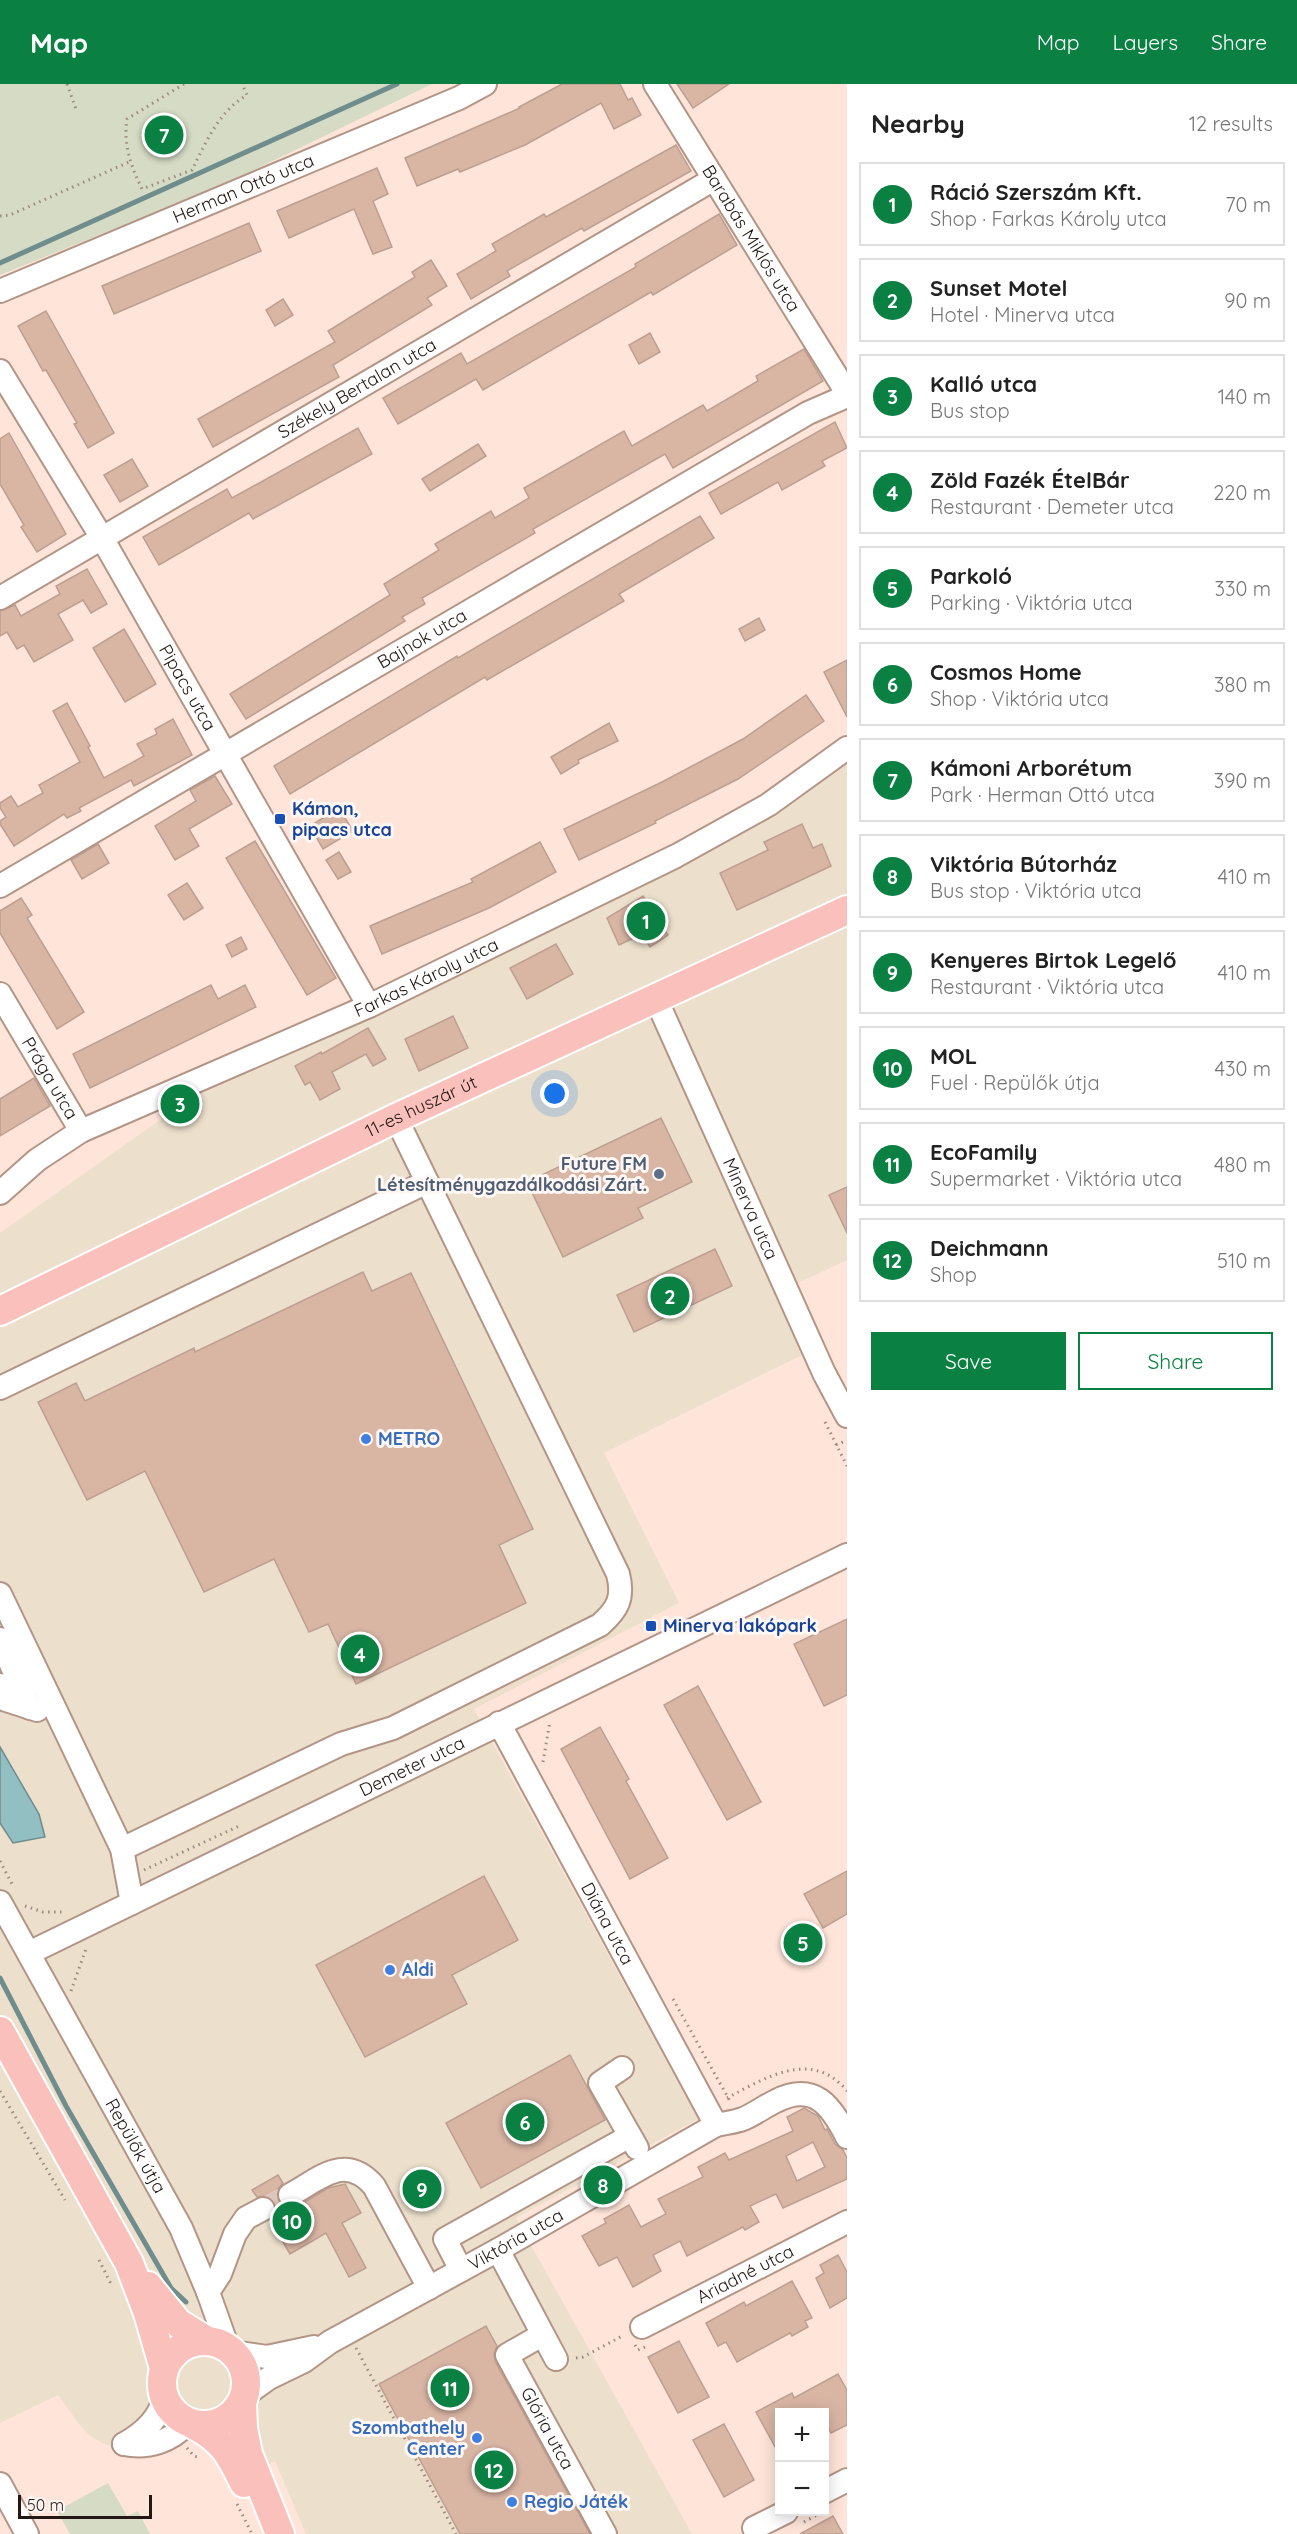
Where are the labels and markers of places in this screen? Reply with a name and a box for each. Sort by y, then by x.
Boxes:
pin: 7 [144,112,184,158]
place label: Kámon, pipacs utca [292,797,392,841]
marker: Kámon, pipacs utca [273,812,287,826]
pin: 1 [626,898,666,944]
pin: 3 [160,1082,200,1126]
place label: Future FM Létesítménygazdálkodási Zárt. [377,1152,647,1196]
marker: Future FM Létesítménygazdálkodási Zárt. [652,1167,666,1181]
pin: 2 [650,1274,690,1318]
place label: METRO [378,1427,440,1450]
marker: METRO [359,1432,373,1446]
place label: Minerva lakópark [663,1614,817,1637]
marker: Minerva lakópark [644,1619,658,1633]
pin: 4 [340,1632,380,1676]
pin: 5 [784,1920,822,1966]
place label: Aldi [402,1958,434,1981]
marker: Aldi [383,1963,397,1977]
pin: 6 [506,2100,544,2144]
pin: 8 [584,2162,622,2208]
pin: 9 [402,2166,442,2212]
pin: 10 [272,2198,312,2244]
pin: 11 [430,2366,470,2410]
place label: Szombathely Center [352,2416,465,2460]
marker: Szombathely Center [470,2431,484,2445]
pin: 12 [474,2448,514,2492]
place label: Regio Játék [524,2490,628,2513]
marker: Regio Játék [505,2495,519,2509]

